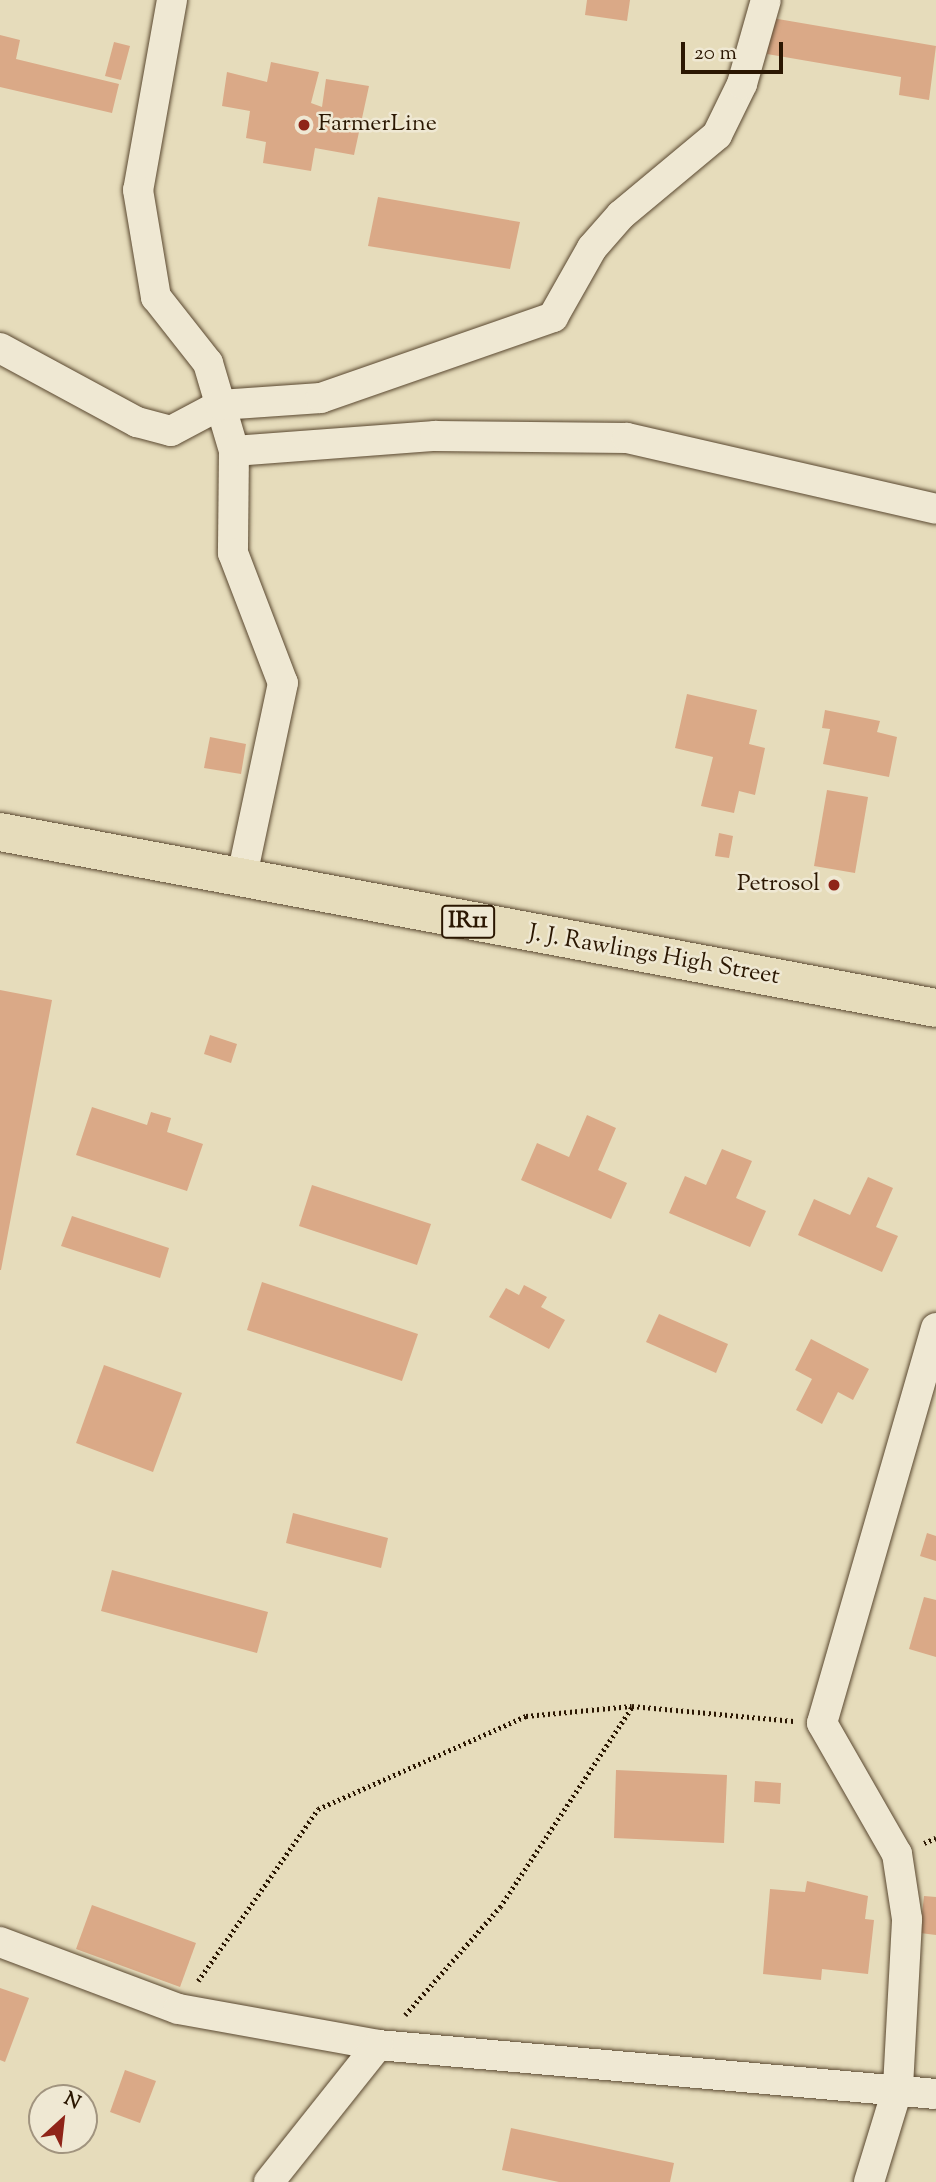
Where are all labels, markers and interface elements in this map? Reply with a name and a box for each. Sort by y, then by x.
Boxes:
scale bar [684,28,786,72]
text: 20 m [694,39,737,69]
place label: FarmerLine [318,111,437,139]
marker: FarmerLine [296,117,312,133]
place label: Petrosol [737,871,820,899]
marker: Petrosol [826,877,842,893]
road number: IR11 [440,903,496,942]
street label: J. J. Rawlings High Street [526,920,782,992]
north arrow [28,2084,98,2154]
text: N [59,2086,85,2117]

